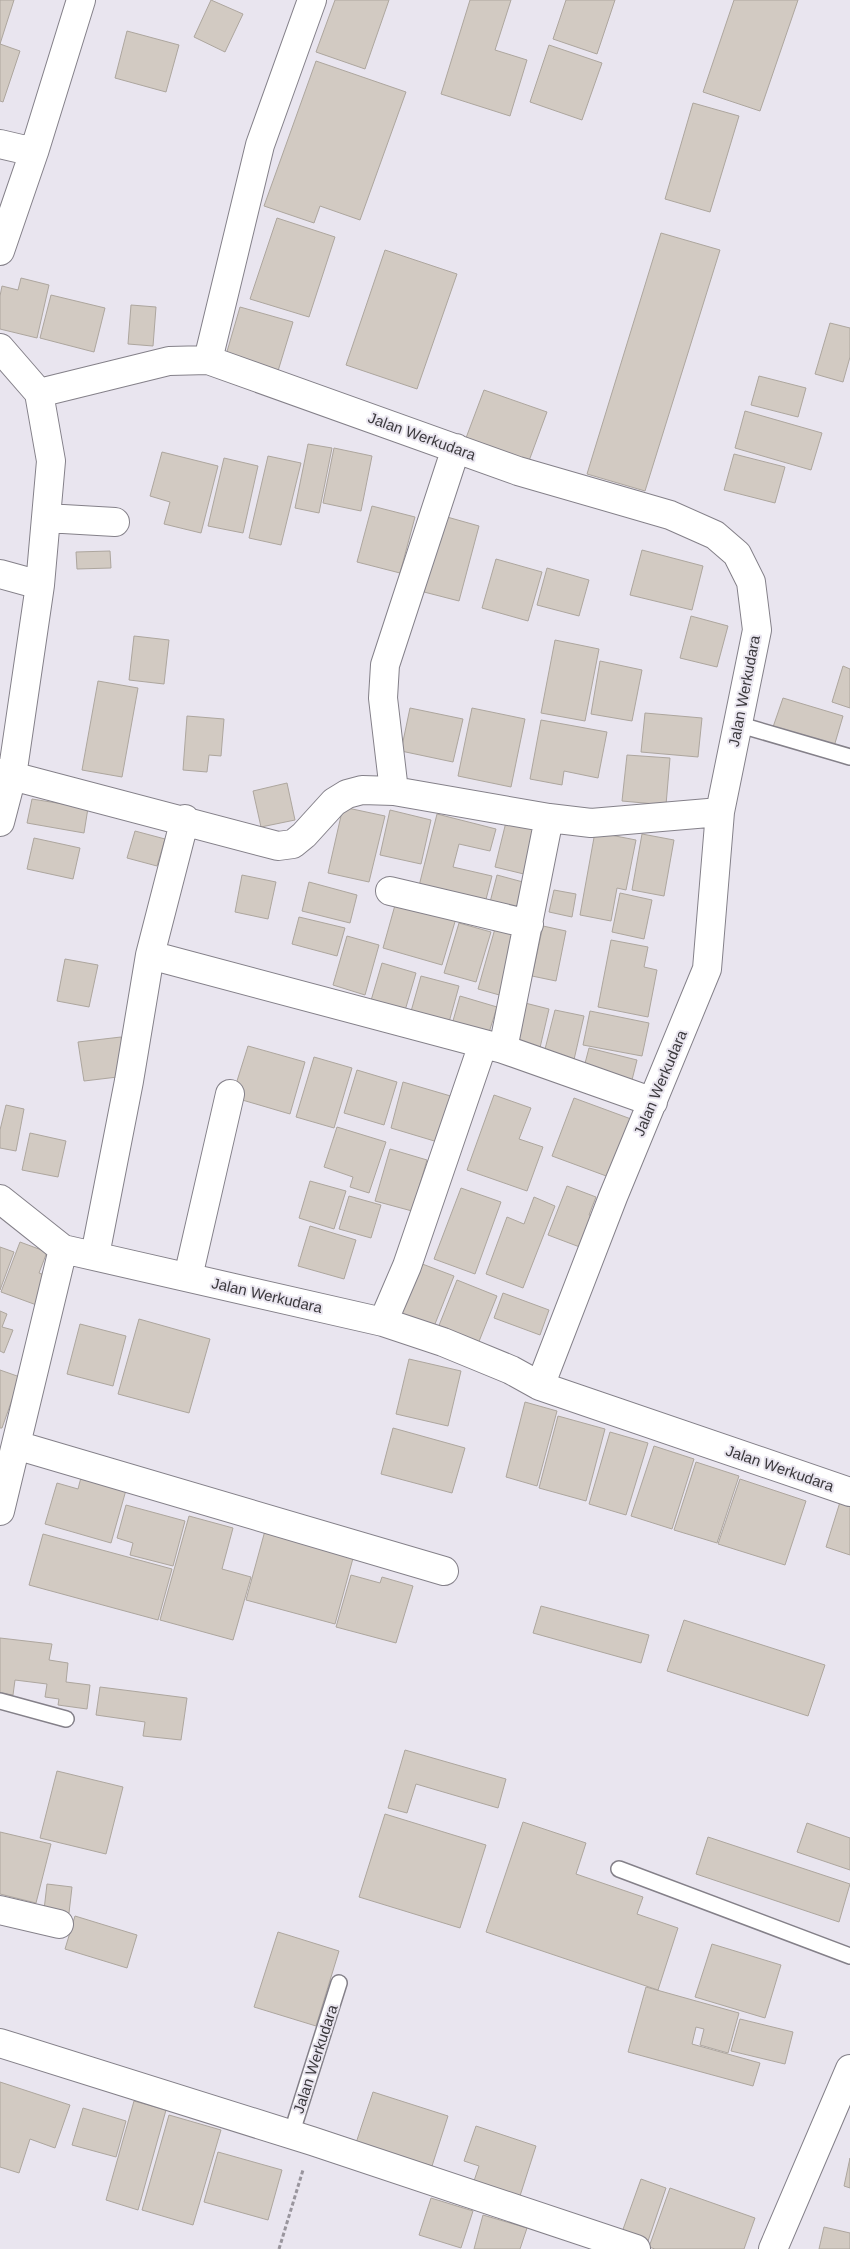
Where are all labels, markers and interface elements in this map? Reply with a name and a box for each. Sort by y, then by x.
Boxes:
street label: Jalan Werkudara [366,409,479,464]
street label: Jalan Werkudara [725,633,763,748]
street label: Jalan Werkudara [630,1027,690,1138]
street label: Jalan Werkudara [210,1274,325,1316]
street label: Jalan Werkudara [724,1442,837,1495]
street label: Jalan Werkudara [289,2002,341,2115]

